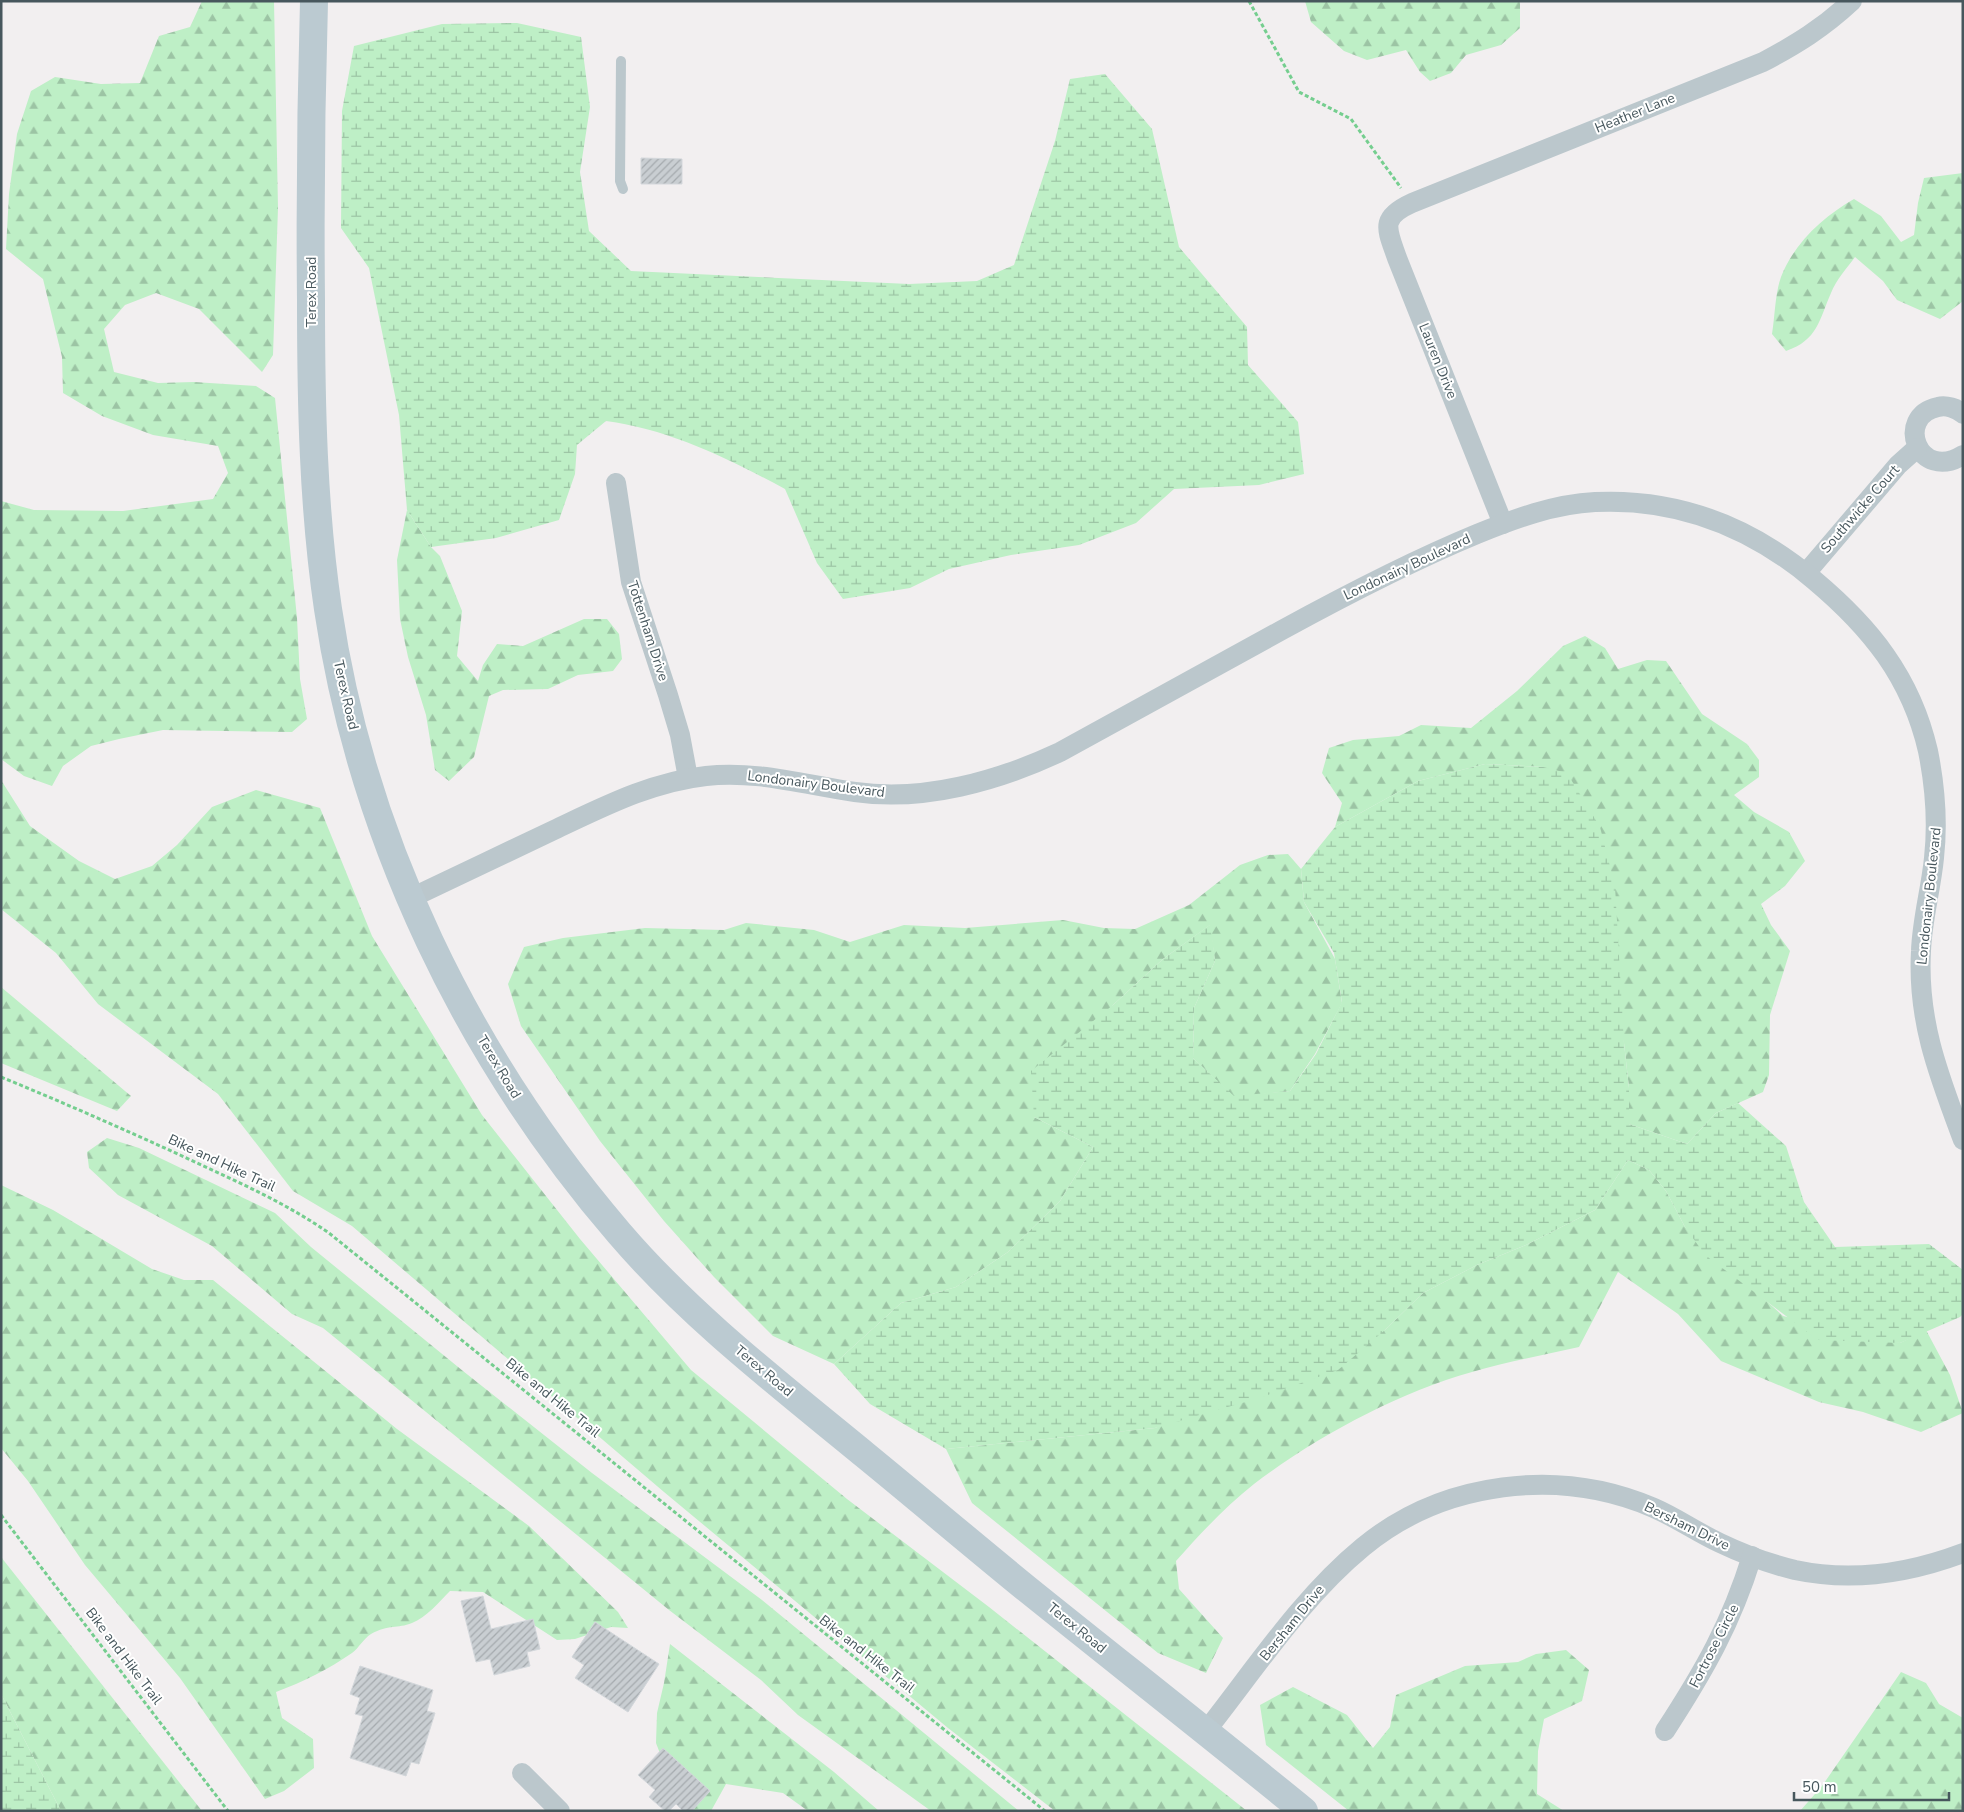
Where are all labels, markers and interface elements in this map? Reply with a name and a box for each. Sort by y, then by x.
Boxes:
street label: Heather Lane [1592,88,1678,138]
street label: Terex Road [302,257,321,327]
street label: Lauren Drive [1414,320,1462,402]
street label: Southwicke Court [1816,461,1904,557]
street label: Londonairy Boulevard [1340,529,1474,605]
street label: Tottenham Drive [623,579,673,683]
street label: Terex Road [329,658,363,732]
street label: Londonairy Boulevard [746,766,886,802]
street label: Londonairy Boulevard [1912,826,1946,966]
street label: Terex Road [473,1032,525,1102]
street label: Bike and Hike Trail [165,1130,280,1197]
street label: Terex Road [731,1341,797,1401]
street label: Bike and Hike Trail [502,1354,605,1443]
street label: Bersham Drive [1641,1497,1733,1555]
street label: Bersham Drive [1255,1581,1329,1665]
street label: Terex Road [1044,1598,1110,1658]
street label: Fortrose Circle [1685,1601,1743,1691]
street label: Bike and Hike Trail [81,1604,167,1709]
street label: Bike and Hike Trail [815,1611,919,1698]
scale bar [1794,1770,1949,1802]
text: 50 m [1802,1777,1837,1797]

